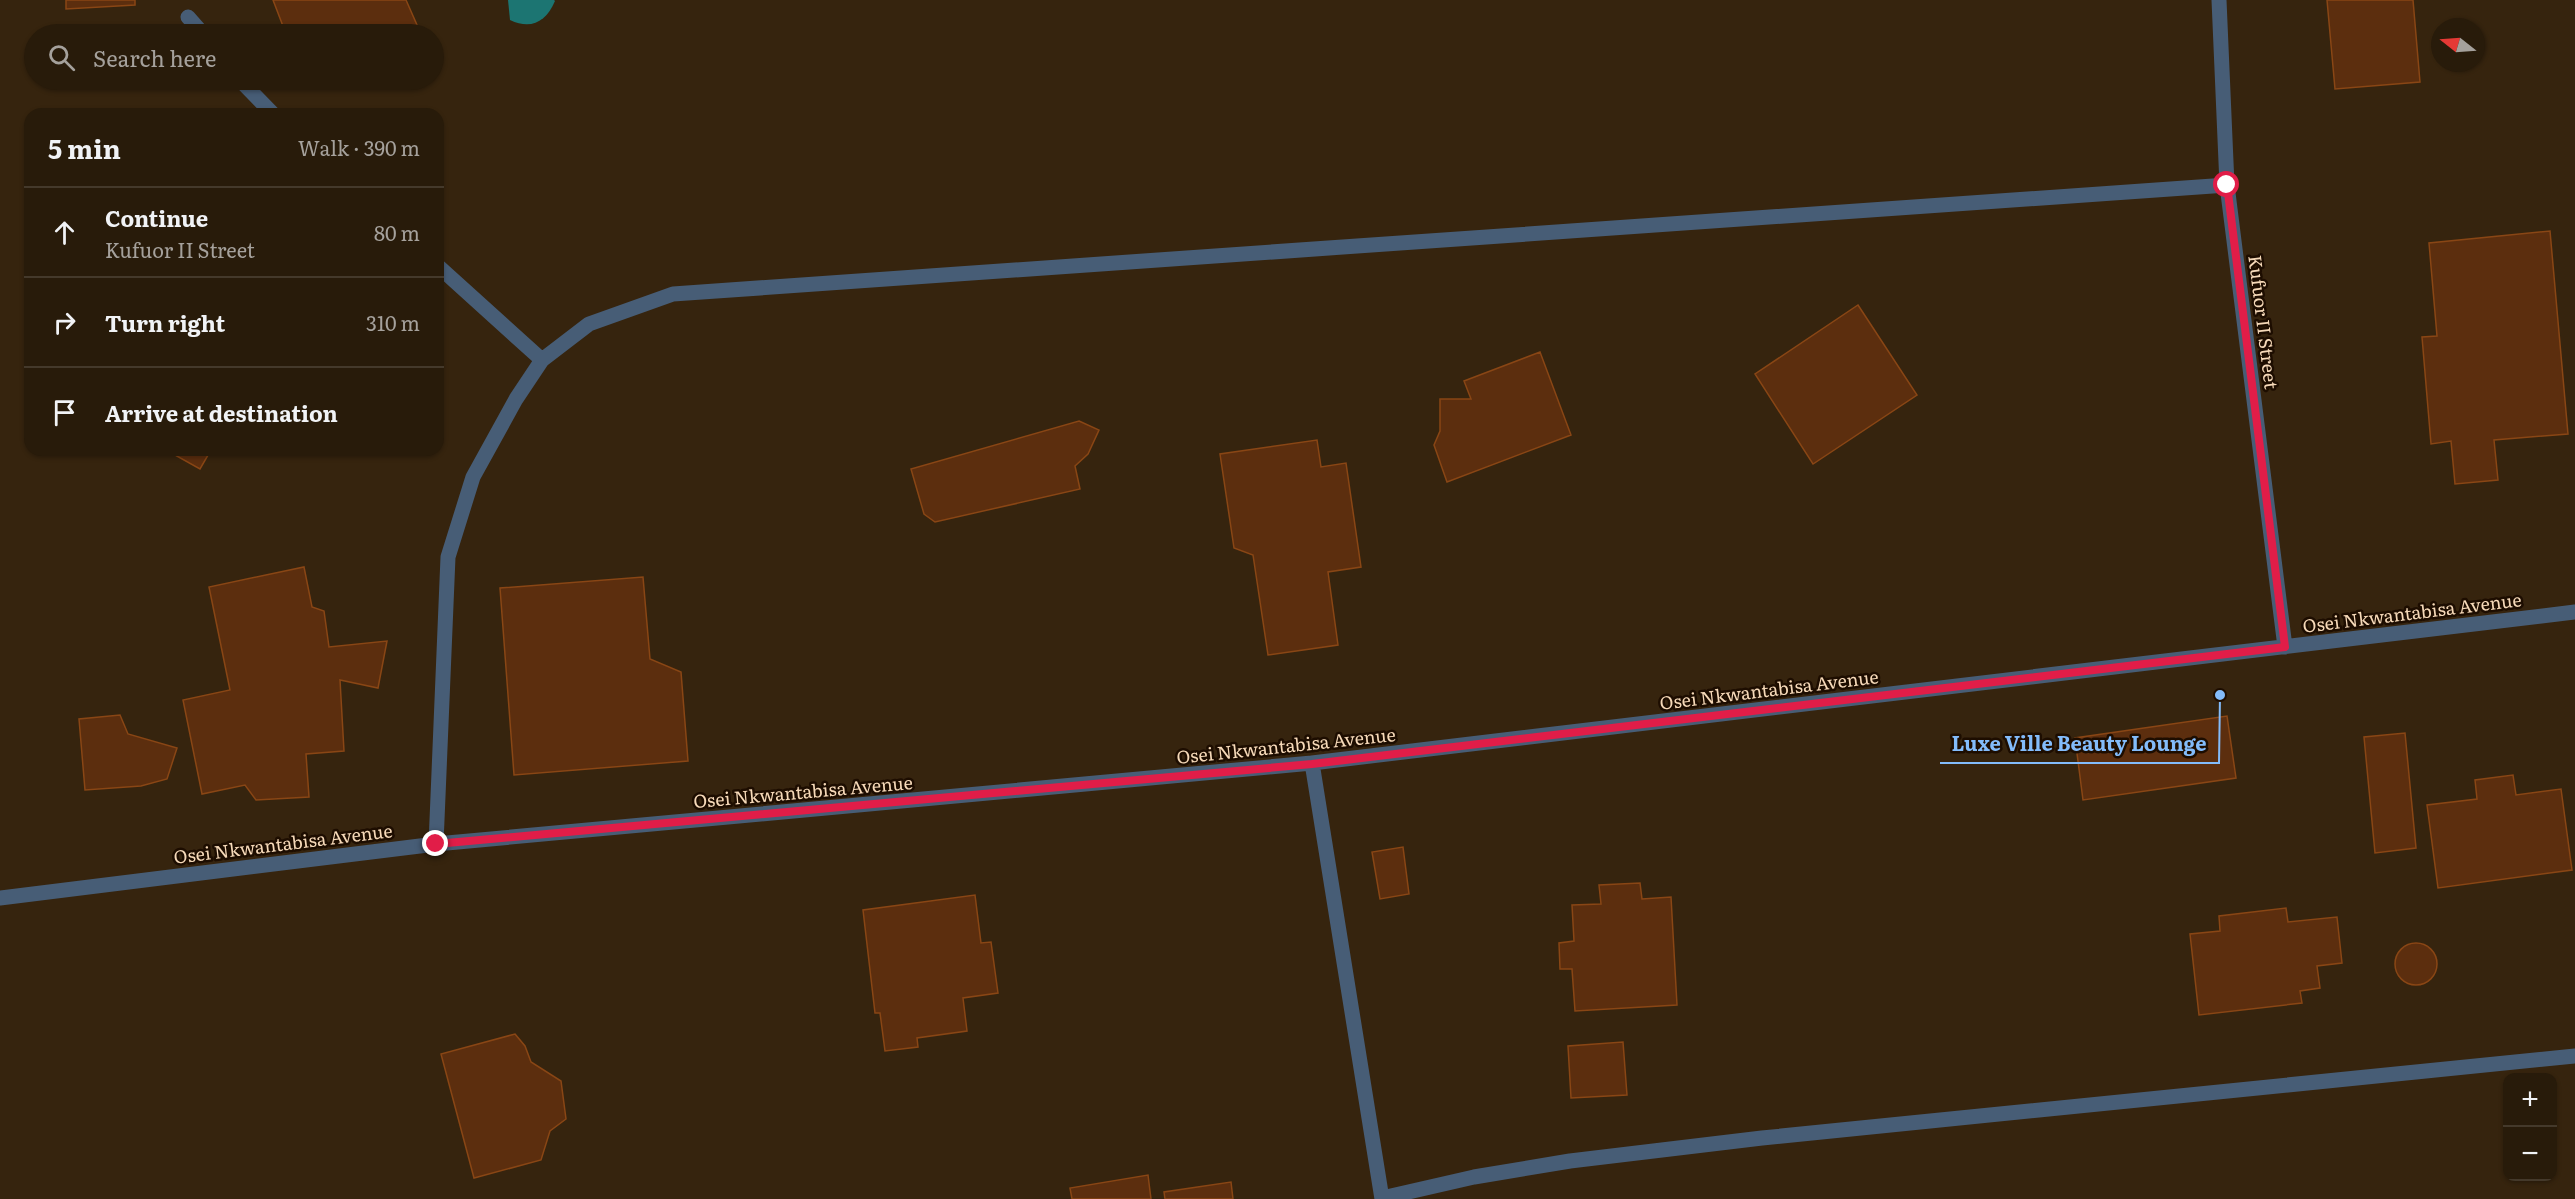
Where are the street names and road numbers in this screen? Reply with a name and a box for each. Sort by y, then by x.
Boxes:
street label: Kufuor II Street [2242,253,2286,391]
street label: Osei Nkwantabisa Avenue [2301,585,2523,639]
street label: Osei Nkwantabisa Avenue [1658,662,1880,716]
street label: Osei Nkwantabisa Avenue [1175,720,1397,770]
street label: Osei Nkwantabisa Avenue [692,768,914,814]
street label: Osei Nkwantabisa Avenue [172,816,394,870]

